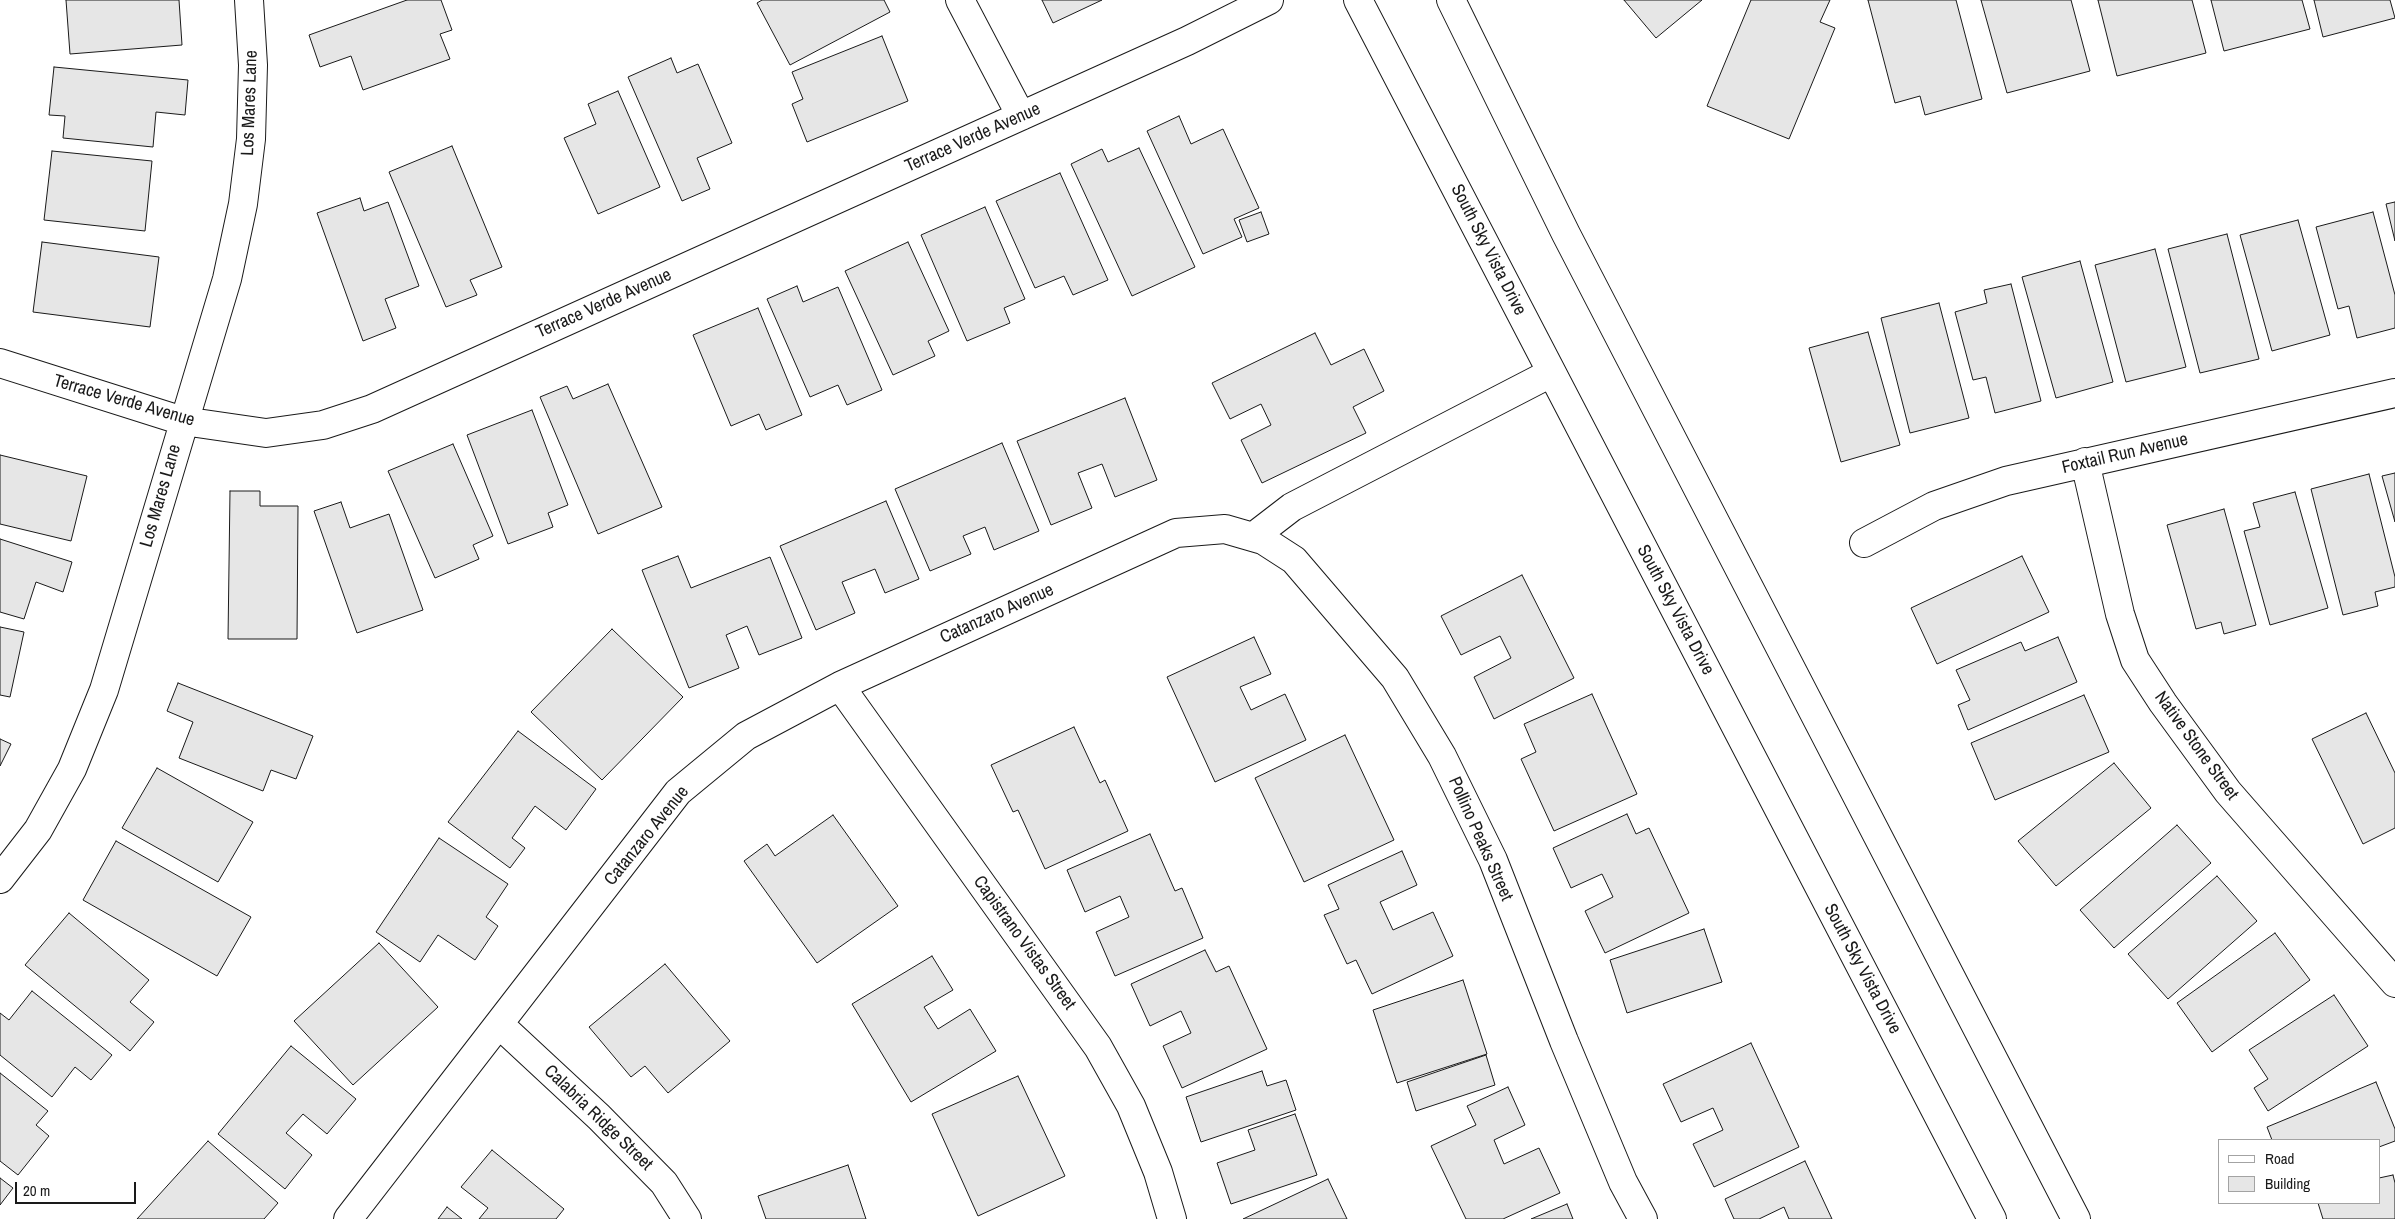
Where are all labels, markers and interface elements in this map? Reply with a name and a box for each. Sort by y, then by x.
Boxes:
street label: Los Mares Lane [237,50,263,156]
street label: Terrace Verde Avenue [902,98,1044,178]
street label: South Sky Vista Drive [1446,181,1530,319]
street label: Terrace Verde Avenue [533,264,675,344]
street label: Terrace Verde Avenue [51,371,197,431]
street label: Foxtail Run Avenue [2060,429,2190,479]
street label: Los Mares Lane [136,442,186,550]
street label: South Sky Vista Drive [1632,541,1718,679]
street label: Catanzaro Avenue [937,579,1057,649]
street label: Native Stone Street [2149,688,2243,804]
street label: Pollino Peaks Street [1443,774,1517,904]
street label: Catanzaro Avenue [600,782,694,890]
street label: Capistrano Vistas Street [968,872,1080,1014]
street label: South Sky Vista Drive [1819,900,1905,1038]
street label: Calabria Ridge Street [539,1061,657,1175]
legend [2218,1139,2380,1204]
text: Road [2265,1148,2294,1169]
scale bar [18,1172,139,1204]
text: Building [2265,1173,2310,1194]
text: 20 m [23,1180,50,1201]

